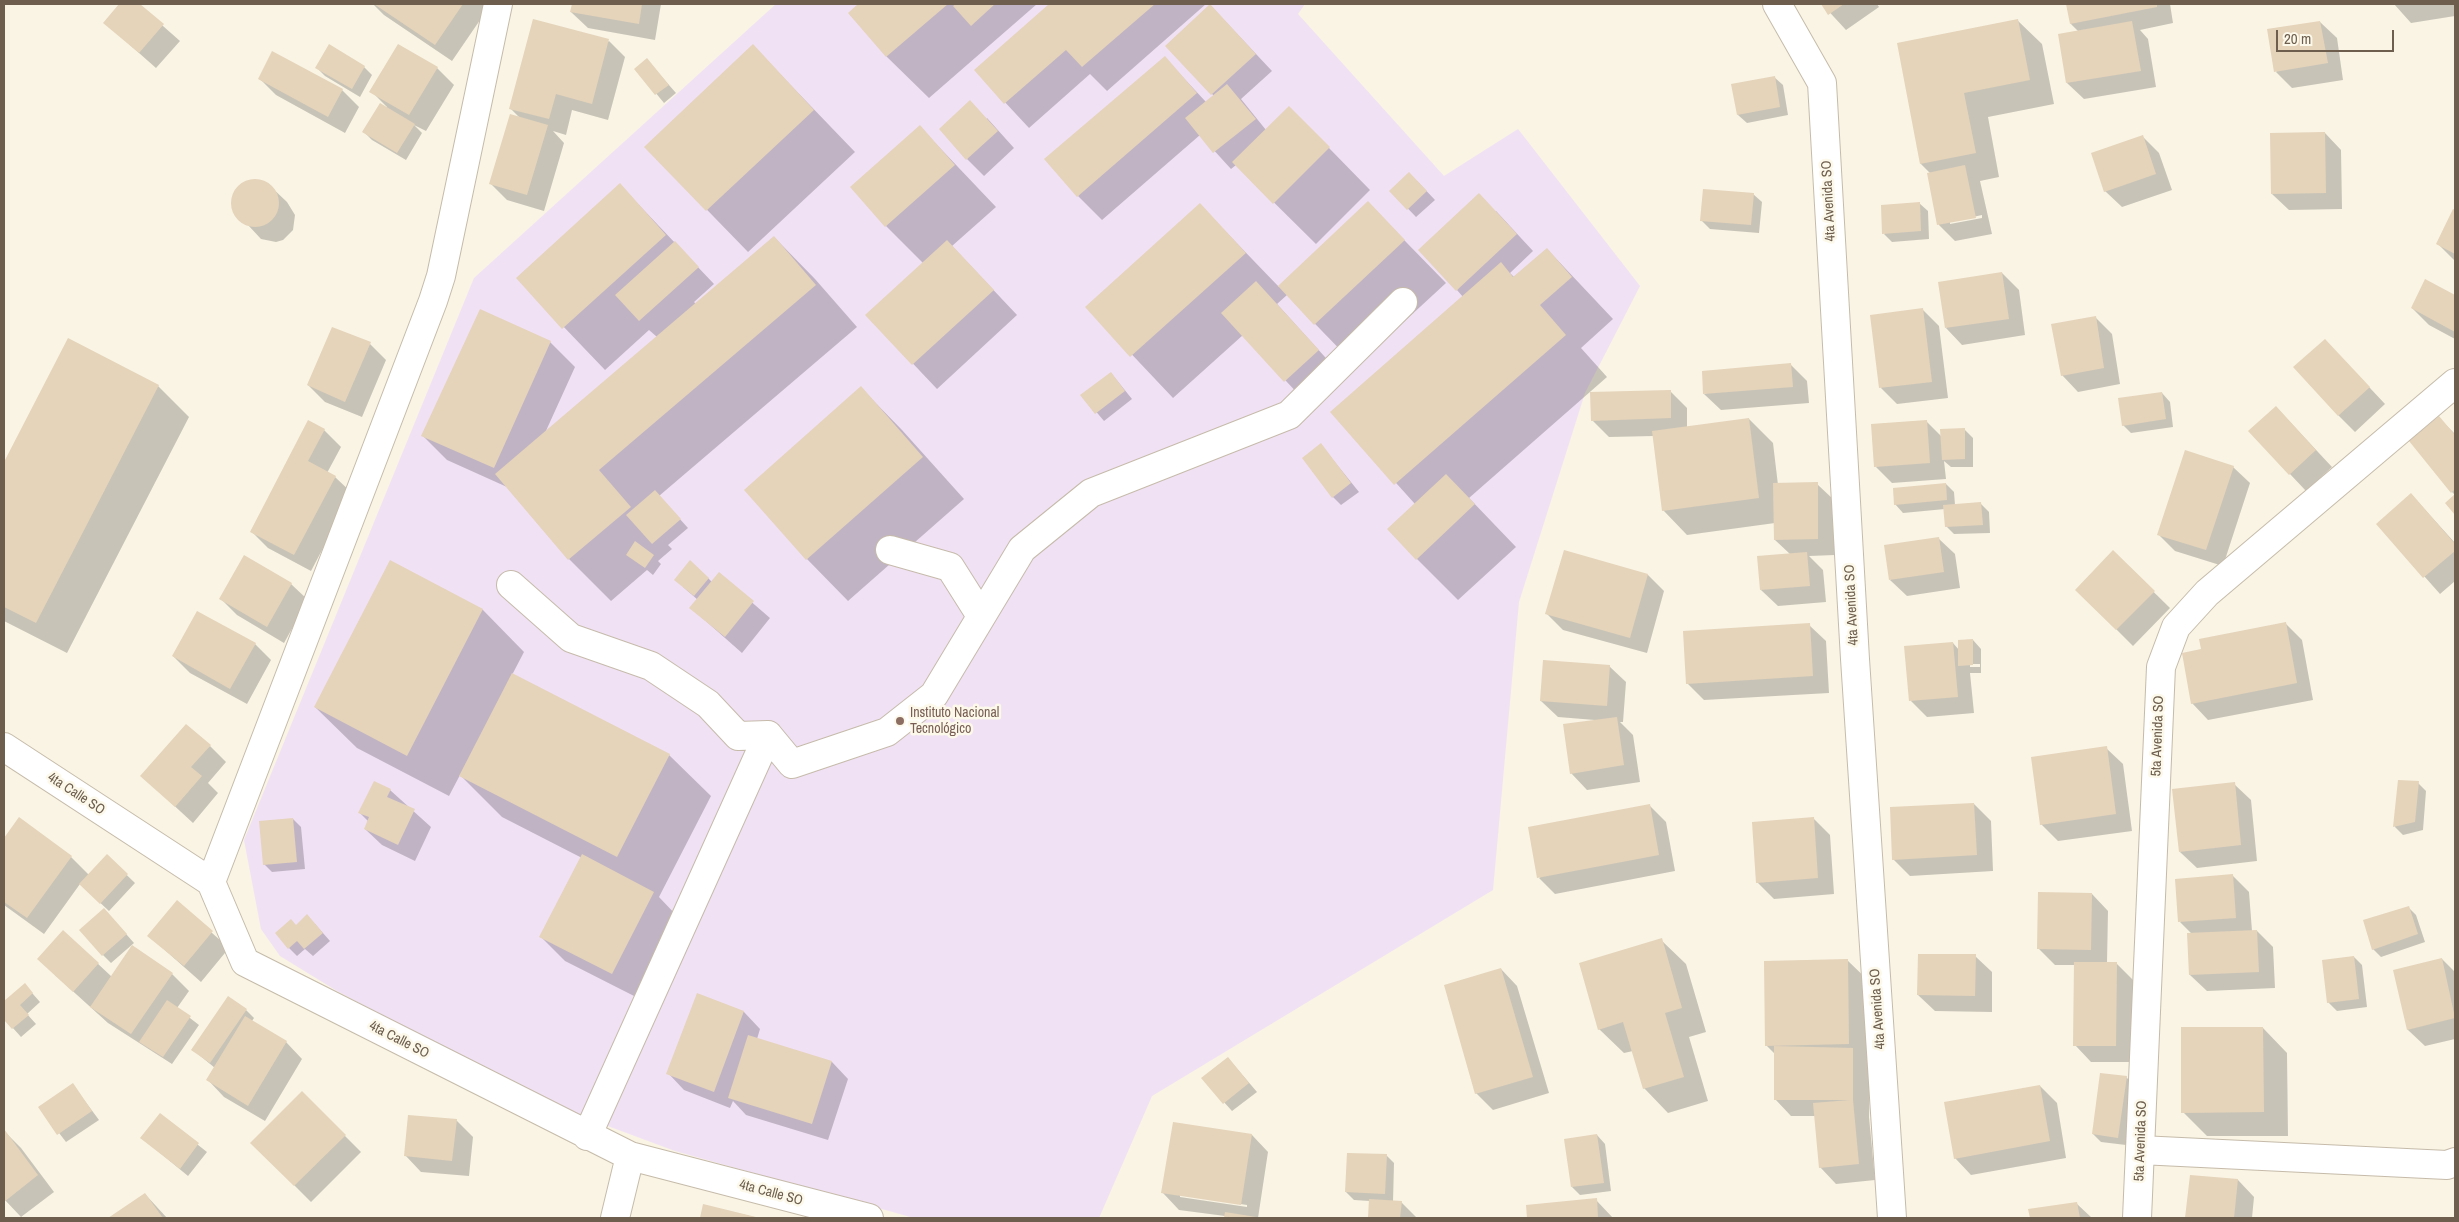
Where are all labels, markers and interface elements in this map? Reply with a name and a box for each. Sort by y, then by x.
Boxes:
scale bar [2279,20,2396,52]
text: 20 m [2284,28,2311,49]
street label: 4ta Avenida SO [1818,160,1840,242]
street label: 4ta Avenida SO [1841,564,1863,646]
street label: 5ta Avenida SO [2148,695,2168,777]
place label: Instituto Nacional Tecnológico [910,705,999,738]
marker: Instituto Nacional Tecnológico [894,715,906,727]
street label: 4ta Calle SO [44,769,108,819]
street label: 4ta Avenida SO [1867,968,1889,1050]
street label: 4ta Calle SO [366,1018,432,1062]
street label: 5ta Avenida SO [2131,1100,2151,1182]
street label: 4ta Calle SO [737,1176,805,1210]

